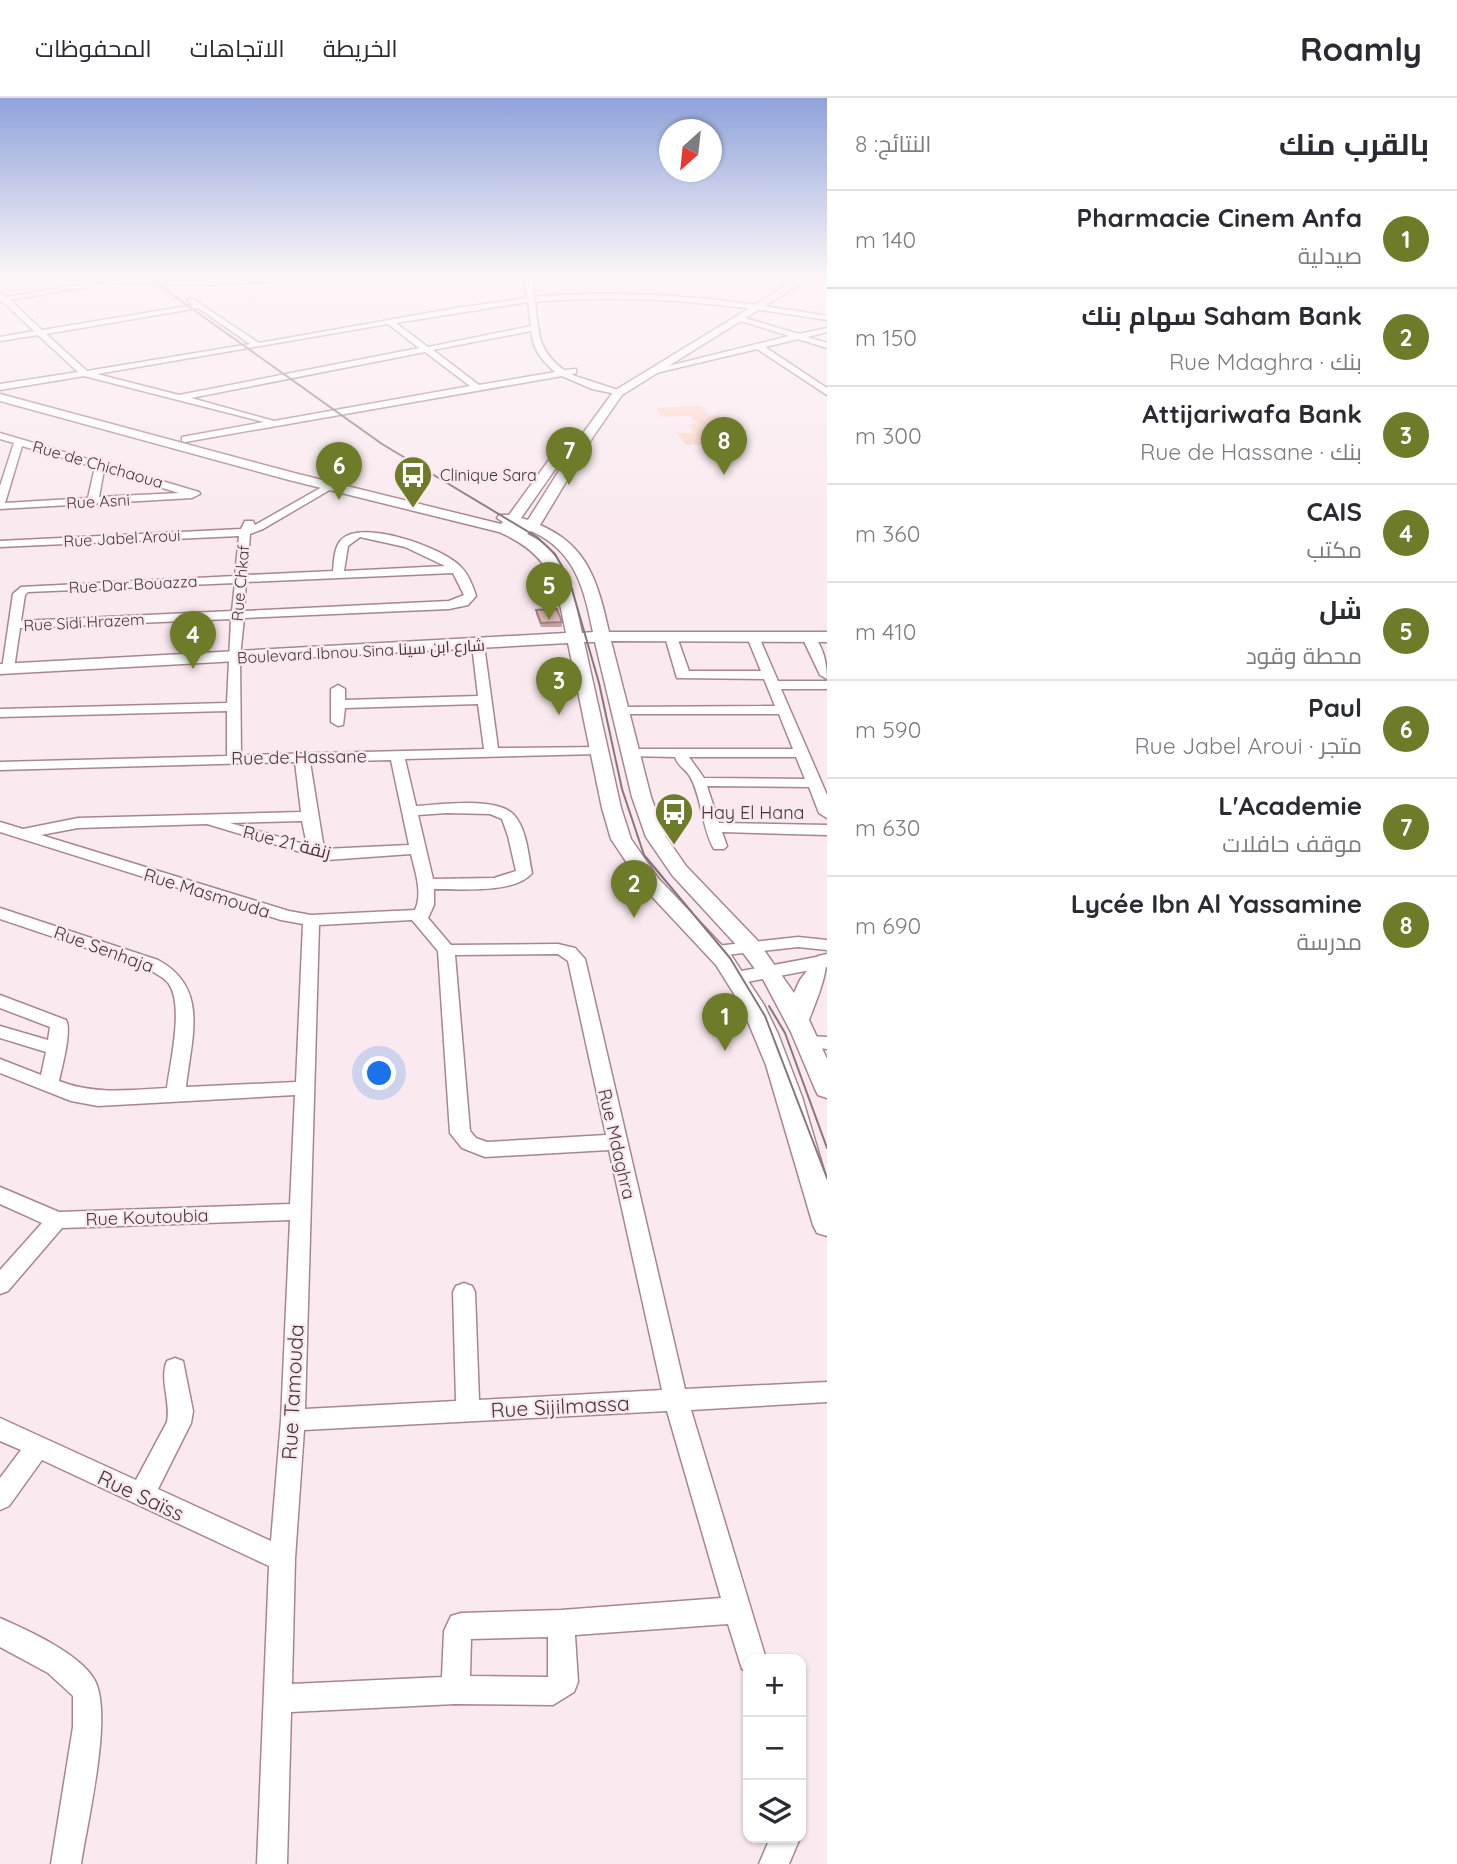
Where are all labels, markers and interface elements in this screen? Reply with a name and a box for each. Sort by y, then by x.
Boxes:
text: Roamly [1300,28,1422,69]
text: المحفوظات [35,33,152,63]
text: الاتجاهات [190,33,285,63]
text: الخريطة [323,33,398,63]
north arrow [659,119,722,182]
text: بالقرب منك [1279,125,1429,163]
text: النتائج: 8 [855,129,931,158]
text: Pharmacie Cinem Anfa [1077,201,1362,234]
text: 140 m [855,225,916,254]
text: 1 [1402,225,1410,254]
text: صيدلية [1298,241,1362,270]
text: Saham Bank سهام بنك [1082,299,1362,332]
text: 150 m [855,323,917,352]
text: 2 [1399,323,1413,352]
text: بنك · Rue Mdaghra [1169,347,1362,376]
text: Attijariwafa Bank [1142,397,1362,430]
pin: 8 [701,417,747,475]
text: 300 m [855,421,922,450]
text: 3 [1400,421,1412,450]
pin: 7 [546,427,592,485]
street label: Rue de Chichaoua [31,436,165,492]
text: بنك · Rue de Hassane [1140,437,1362,466]
pin: 6 [316,442,362,500]
bus stop icon: Clinique Sara [392,454,434,509]
place label: Clinique Sara [440,465,537,485]
street label: Rue Asni [66,489,130,513]
text: CAIS [1306,495,1362,528]
text: 360 m [855,519,920,548]
text: 4 [1399,519,1413,548]
street label: Rue Jabel Aroui [63,525,181,551]
text: مكتب [1307,535,1362,564]
street label: Rue Chkaf [227,544,253,622]
pin: 5 [526,562,572,620]
street label: Rue Dar Bouazza [68,571,198,597]
text: شل [1319,593,1362,626]
street label: Rue Sidi Hrazem [23,609,145,635]
pin: 4 [170,611,216,669]
text: 410 m [855,617,916,646]
text: 5 [1399,617,1413,646]
street label: Boulevard Ibnou Sina شارع ابن سينا [236,635,486,669]
text: محطة وقود [1246,641,1362,670]
pin: 3 [536,657,582,715]
text: Paul [1308,691,1362,724]
text: 590 m [855,715,921,744]
text: 6 [1400,715,1412,744]
text: متجر · Rue Jabel Aroui [1134,731,1362,760]
street label: Rue de Hassane [231,744,367,770]
text: L'Academie [1218,789,1362,822]
bus stop icon: Hay El Hana [653,791,695,846]
place label: Hay El Hana [701,801,804,824]
text: 630 m [855,813,920,842]
text: 7 [1400,813,1412,842]
street label: Rue 21 زنقة [240,820,334,864]
text: موقف حافلات [1222,829,1362,858]
pin: 2 [611,860,657,918]
street label: Rue Masmouda [141,863,273,923]
text: Lycée Ibn Al Yassamine [1071,887,1362,920]
text: 690 m [855,911,921,940]
text: 8 [1400,911,1412,940]
street label: Rue Senhaja [51,920,157,978]
text: مدرسة [1297,927,1362,956]
pin: 1 [702,993,748,1051]
your location [362,1056,396,1090]
street label: Rue Mdaghra [593,1086,641,1202]
street label: Rue Koutoubia [85,1203,209,1231]
street label: Rue Tamouda [275,1323,309,1461]
street label: Rue Sijilmassa [490,1389,630,1423]
street label: Rue Saïss [94,1464,188,1526]
map controls [743,1654,806,1843]
button: + [743,1654,806,1717]
button: − [743,1717,806,1780]
button: layers [743,1780,806,1843]

